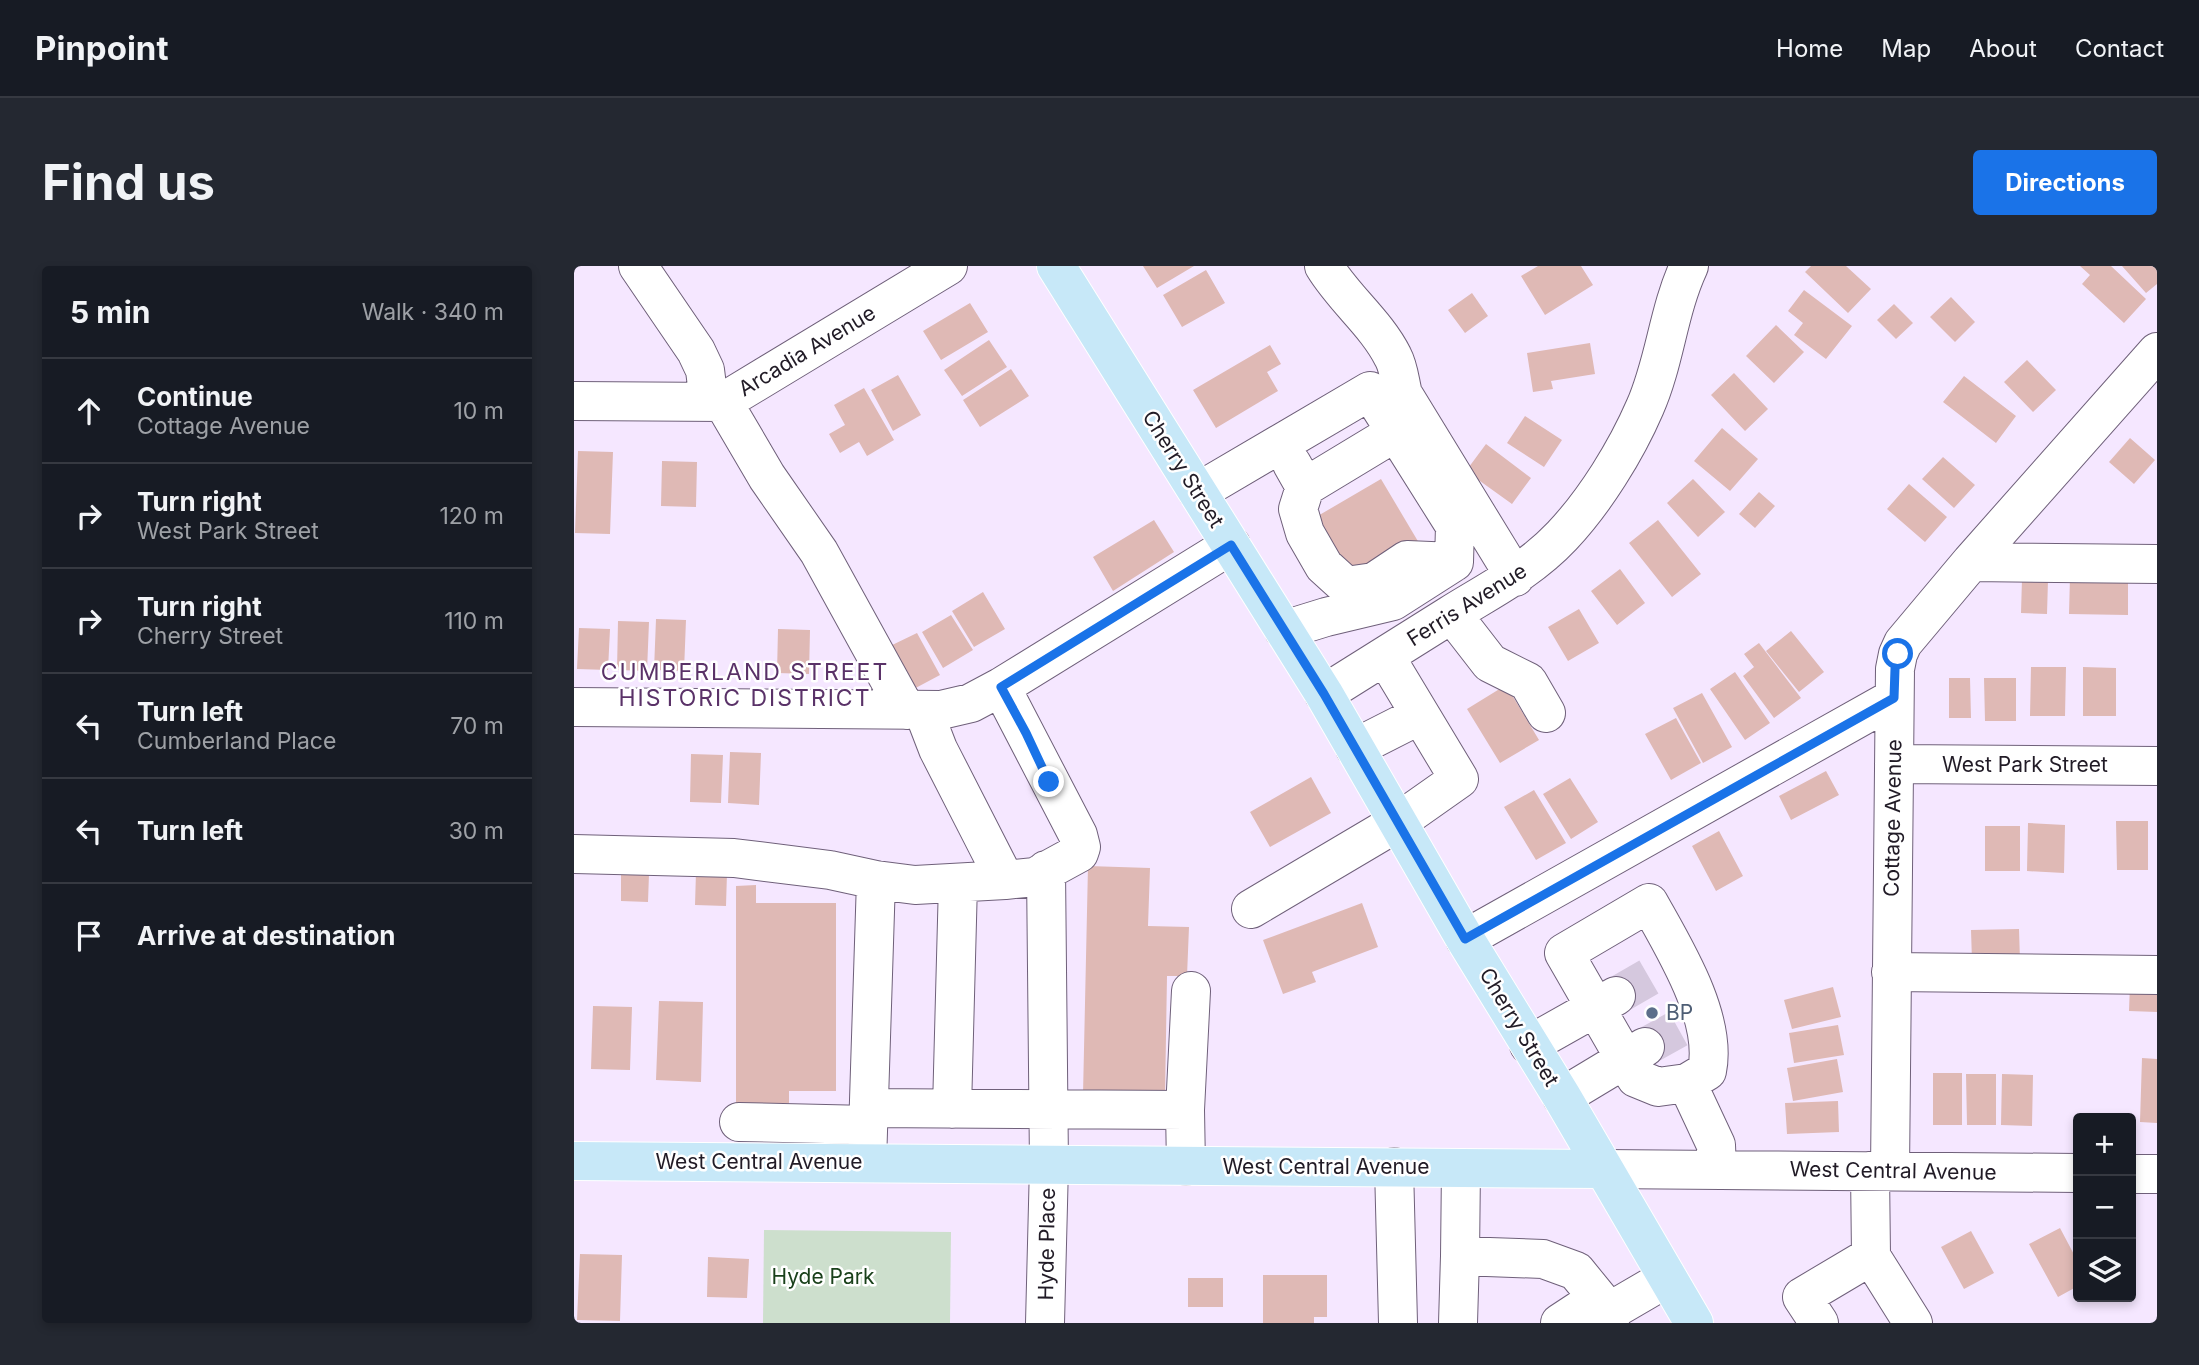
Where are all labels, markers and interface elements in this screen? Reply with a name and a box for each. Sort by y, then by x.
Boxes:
text: Pinpoint [35,28,168,68]
text: Home [1776,34,1843,63]
text: Map [1881,34,1931,63]
text: About [1969,34,2037,63]
text: Contact [2075,34,2164,63]
button: Directions [1973,150,2157,215]
text: Find us [42,153,215,212]
text: 5 min [70,294,150,330]
text: Walk · 340 m [362,298,504,326]
street label: Arcadia Avenue [734,300,880,401]
text: Continue [137,381,253,412]
icon: ahead [70,392,108,430]
text: 10 m [454,397,504,425]
street label: Cherry Street [1137,406,1229,532]
text: Cottage Avenue [137,412,310,440]
text: Turn right [137,486,262,517]
icon: right [70,497,108,535]
text: 120 m [439,502,504,530]
text: West Park Street [137,517,319,545]
street label: Ferris Avenue [1402,558,1531,651]
text: Turn right [137,591,262,622]
icon: right [70,602,108,640]
text: 110 m [444,607,504,635]
text: Cherry Street [137,622,283,650]
route start [1882,638,1913,669]
district label: CUMBERLAND STREET HISTORIC DISTRICT [601,658,889,712]
text: Turn left [137,696,243,727]
icon: left [70,707,108,745]
text: 70 m [450,712,504,740]
text: Cumberland Place [137,727,336,755]
street label: Cottage Avenue [1879,739,1906,897]
street label: West Park Street [1942,752,2108,777]
route end [1033,766,1064,797]
icon: left [70,812,108,850]
text: Turn left [137,815,243,846]
text: 30 m [449,817,504,845]
icon: arrive [70,917,108,955]
text: Arrive at destination [137,920,396,951]
street label: Cherry Street [1474,963,1565,1090]
place label: BP [1666,1000,1693,1025]
marker: BP [1644,1005,1660,1021]
map controls [2073,1113,2136,1302]
button: + [2073,1113,2136,1176]
street label: West Central Avenue [655,1149,863,1174]
street label: West Central Avenue [1222,1154,1430,1179]
street label: West Central Avenue [1789,1156,1997,1185]
button: − [2073,1176,2136,1239]
street label: Hyde Place [1033,1187,1060,1301]
button: layers [2073,1239,2136,1302]
park label: Hyde Park [771,1264,875,1289]

